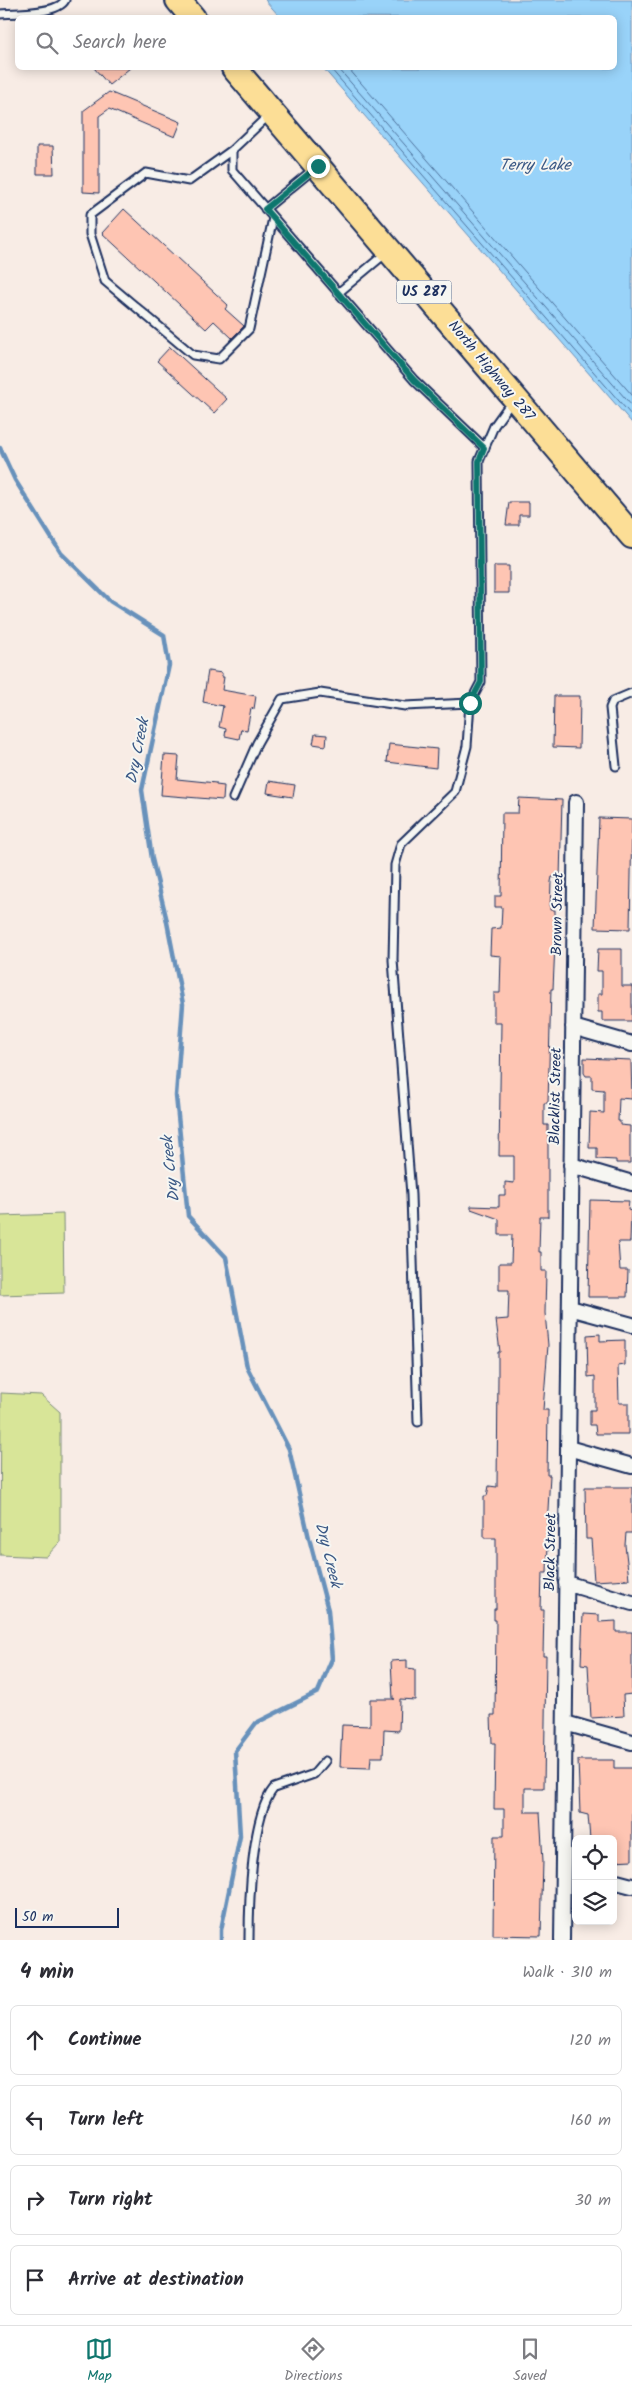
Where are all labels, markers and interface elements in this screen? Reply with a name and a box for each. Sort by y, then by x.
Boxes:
search box [15,15,617,70]
text: Search here [73,28,167,58]
icon: search [33,29,61,57]
water label: Terry Lake [499,153,572,178]
route end [307,155,330,178]
road number: US 287 [396,280,452,304]
street label: North Highway 287 [442,315,541,428]
route start [459,692,482,715]
water label: Dry Creek [119,714,157,786]
street label: Brown Street [545,872,571,956]
street label: Blacklist Street [543,1047,569,1145]
water label: Dry Creek [155,1132,187,1203]
street label: Black Street [538,1513,564,1591]
water label: Dry Creek [308,1520,349,1593]
map controls [572,1835,617,1925]
button: locate [572,1835,617,1880]
button: layers [572,1880,617,1925]
scale bar [15,1905,119,1928]
text: 50 m [22,1906,53,1928]
text: 4 min [20,1956,74,1989]
text: Walk · 310 m [523,1960,612,1985]
text: Continue [68,2025,141,2055]
icon: ahead [21,2026,49,2054]
text: 120 m [570,2028,611,2053]
text: Turn left [68,2105,143,2135]
icon: left [21,2106,49,2134]
text: 160 m [570,2108,611,2133]
text: Turn right [68,2185,153,2215]
icon: right [21,2186,49,2214]
text: 30 m [575,2188,611,2213]
text: Arrive at destination [68,2265,244,2295]
icon: arrive [21,2266,49,2294]
tab: Map [85,2335,113,2387]
tab: Directions [284,2335,342,2387]
tab: Saved [513,2335,547,2387]

